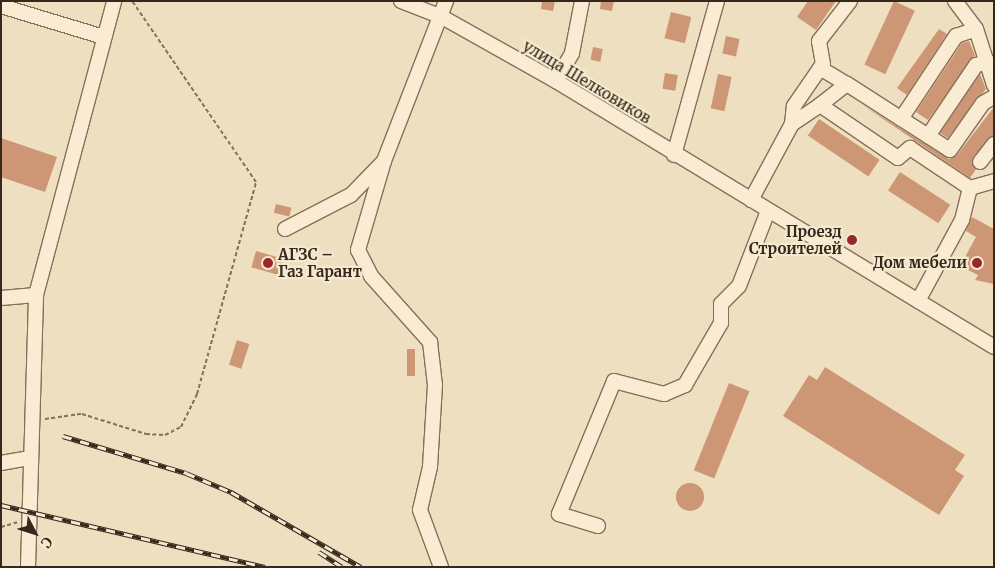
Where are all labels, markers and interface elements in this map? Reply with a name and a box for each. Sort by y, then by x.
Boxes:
street label: улица Шелковиков [520,37,654,127]
place label: Проезд Строителей [749,222,842,257]
marker: Проезд Строителей [846,234,858,246]
place label: АГЗС – Газ Гарант [278,245,362,280]
place label: Дом мебели [873,254,967,272]
marker: АГЗС – Газ Гарант [262,257,274,269]
marker: Дом мебели [971,257,983,269]
north arrow [10,508,60,558]
text: С [37,533,56,552]

